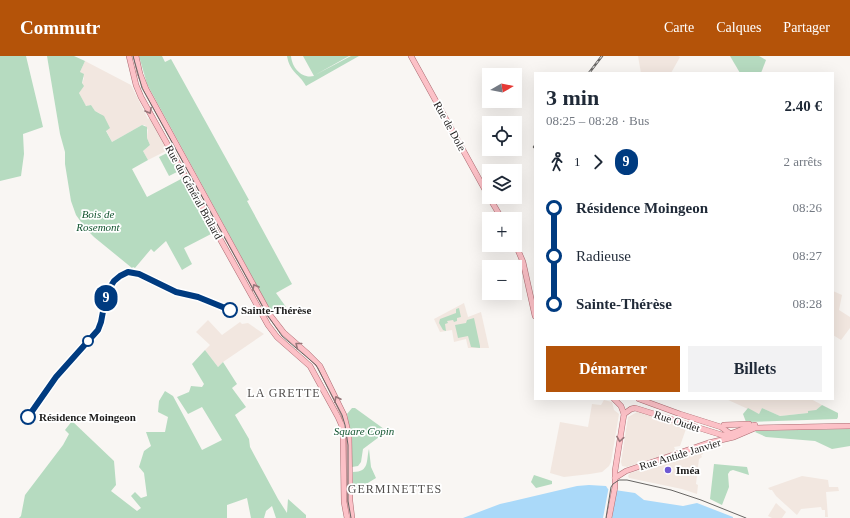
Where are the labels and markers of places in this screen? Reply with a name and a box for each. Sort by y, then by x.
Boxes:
marker: Sainte-Thérèse [222,302,238,318]
place label: Sainte-Thérèse [241,304,311,316]
unlabelled marker [82,335,94,347]
marker: Résidence Moingeon [20,409,36,425]
place label: Résidence Moingeon [39,411,136,423]
place label: Iméa [676,464,700,476]
marker: Iméa [663,465,673,475]

